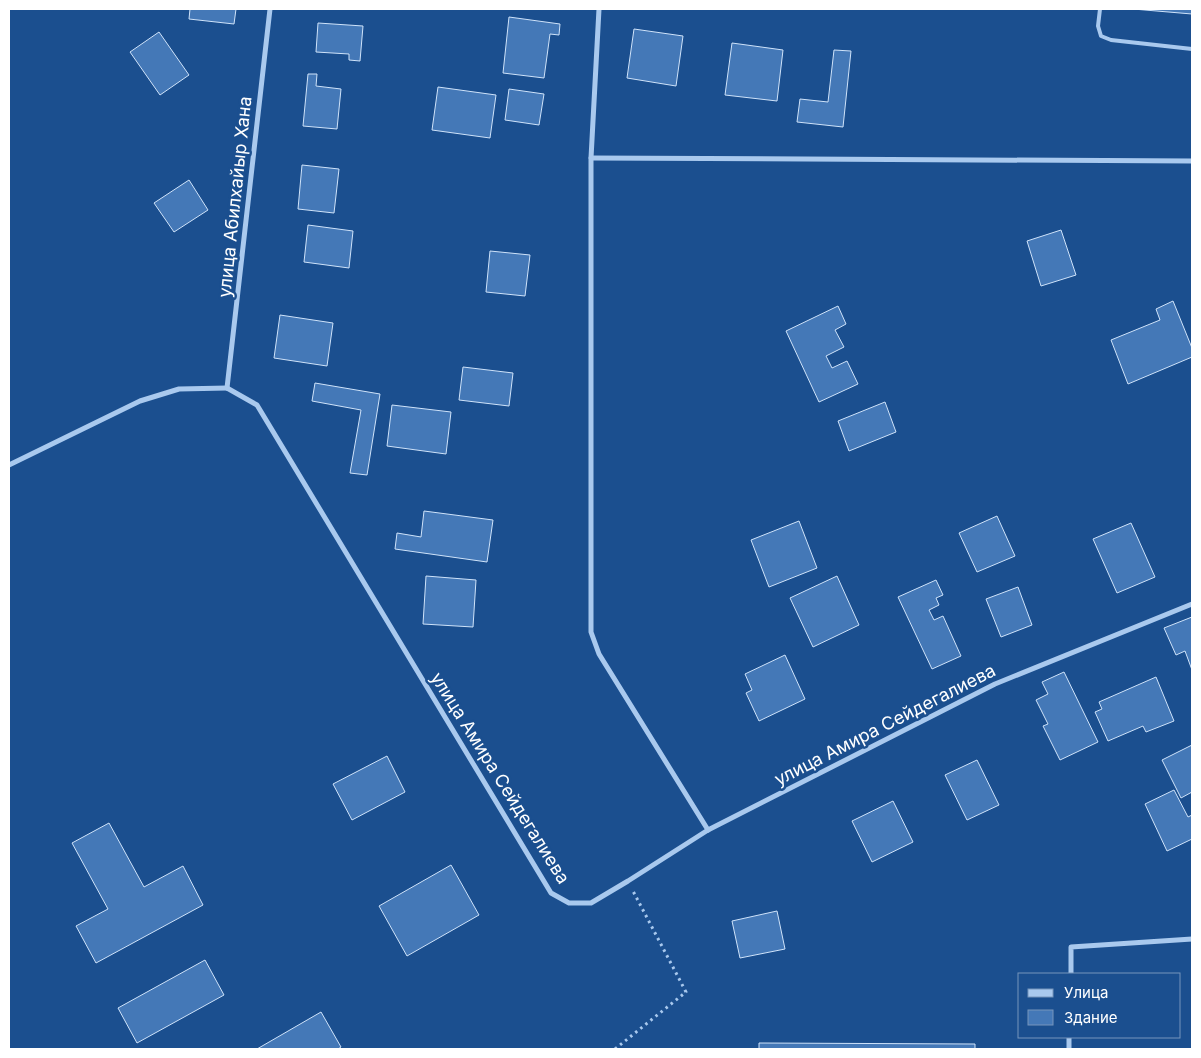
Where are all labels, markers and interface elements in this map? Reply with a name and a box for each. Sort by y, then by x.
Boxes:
street label: улица Абилхайыр Хана [213,95,256,299]
street label: улица Амира Сейдегалиева [771,660,999,790]
street label: улица Амира Сейдегалиева [427,668,574,887]
legend [1018,973,1181,1038]
text: Улица [1064,983,1108,1002]
text: Здание [1064,1008,1118,1027]

